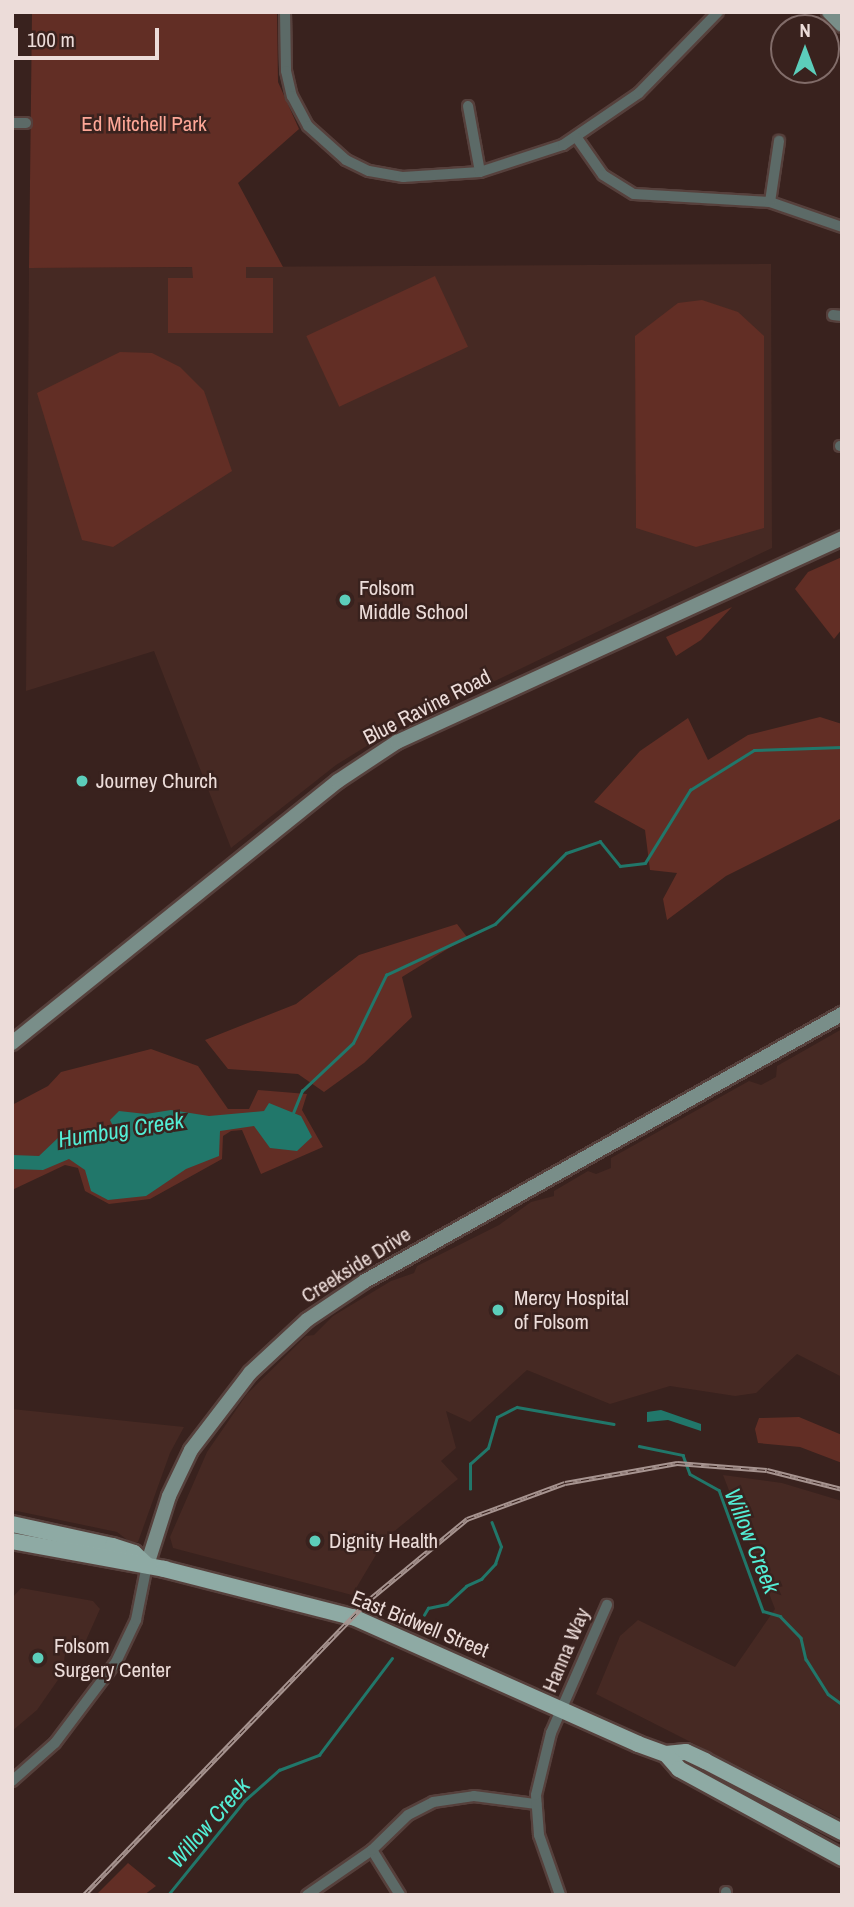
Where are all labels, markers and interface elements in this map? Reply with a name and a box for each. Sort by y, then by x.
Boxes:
scale bar [18,14,163,58]
north arrow [770,14,840,84]
text: N [799,17,811,43]
text: 100 m [27,25,75,54]
park label: Ed Mitchell Park [81,111,207,137]
place label: Folsom Middle School [359,575,468,625]
marker: Folsom Middle School [337,592,353,608]
street label: Blue Ravine Road [359,664,495,750]
place label: Journey Church [96,768,218,794]
marker: Journey Church [74,773,90,789]
water label: Humbug Creek [56,1106,186,1154]
street label: Creekside Drive [297,1221,415,1309]
place label: Mercy Hospital of Folsom [514,1285,629,1335]
marker: Mercy Hospital of Folsom [488,1300,508,1320]
water label: Willow Creek [718,1485,786,1597]
place label: Dignity Health [329,1528,438,1554]
marker: Dignity Health [307,1533,323,1549]
street label: East Bidwell Street [348,1585,492,1663]
street label: Hanna Way [537,1604,595,1696]
place label: Folsom Surgery Center [54,1633,171,1683]
marker: Folsom Surgery Center [28,1648,48,1668]
water label: Willow Creek [162,1772,256,1874]

